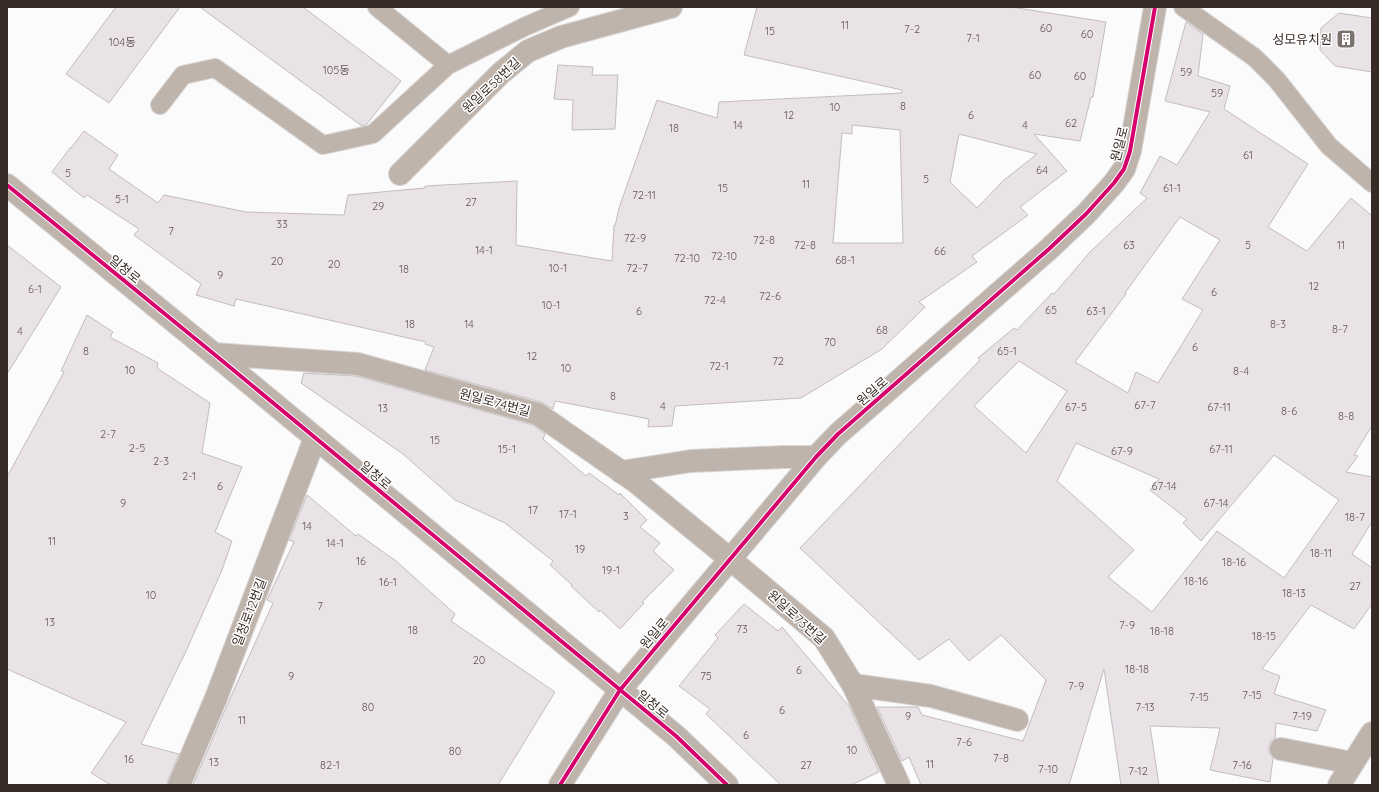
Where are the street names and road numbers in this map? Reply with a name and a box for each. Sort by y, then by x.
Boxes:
street label: 원일로58번길 [459,54,523,116]
street label: 원일로 [1107,125,1131,163]
street label: 일청로 [106,251,144,287]
street label: 원일로 [853,373,891,409]
street label: 원일로74번길 [458,385,532,419]
street label: 일청로 [357,457,395,493]
street label: 일청로12번길 [229,576,269,648]
street label: 원일로73번길 [764,587,830,647]
street label: 원일로 [636,614,672,652]
street label: 일청로 [634,686,672,722]

